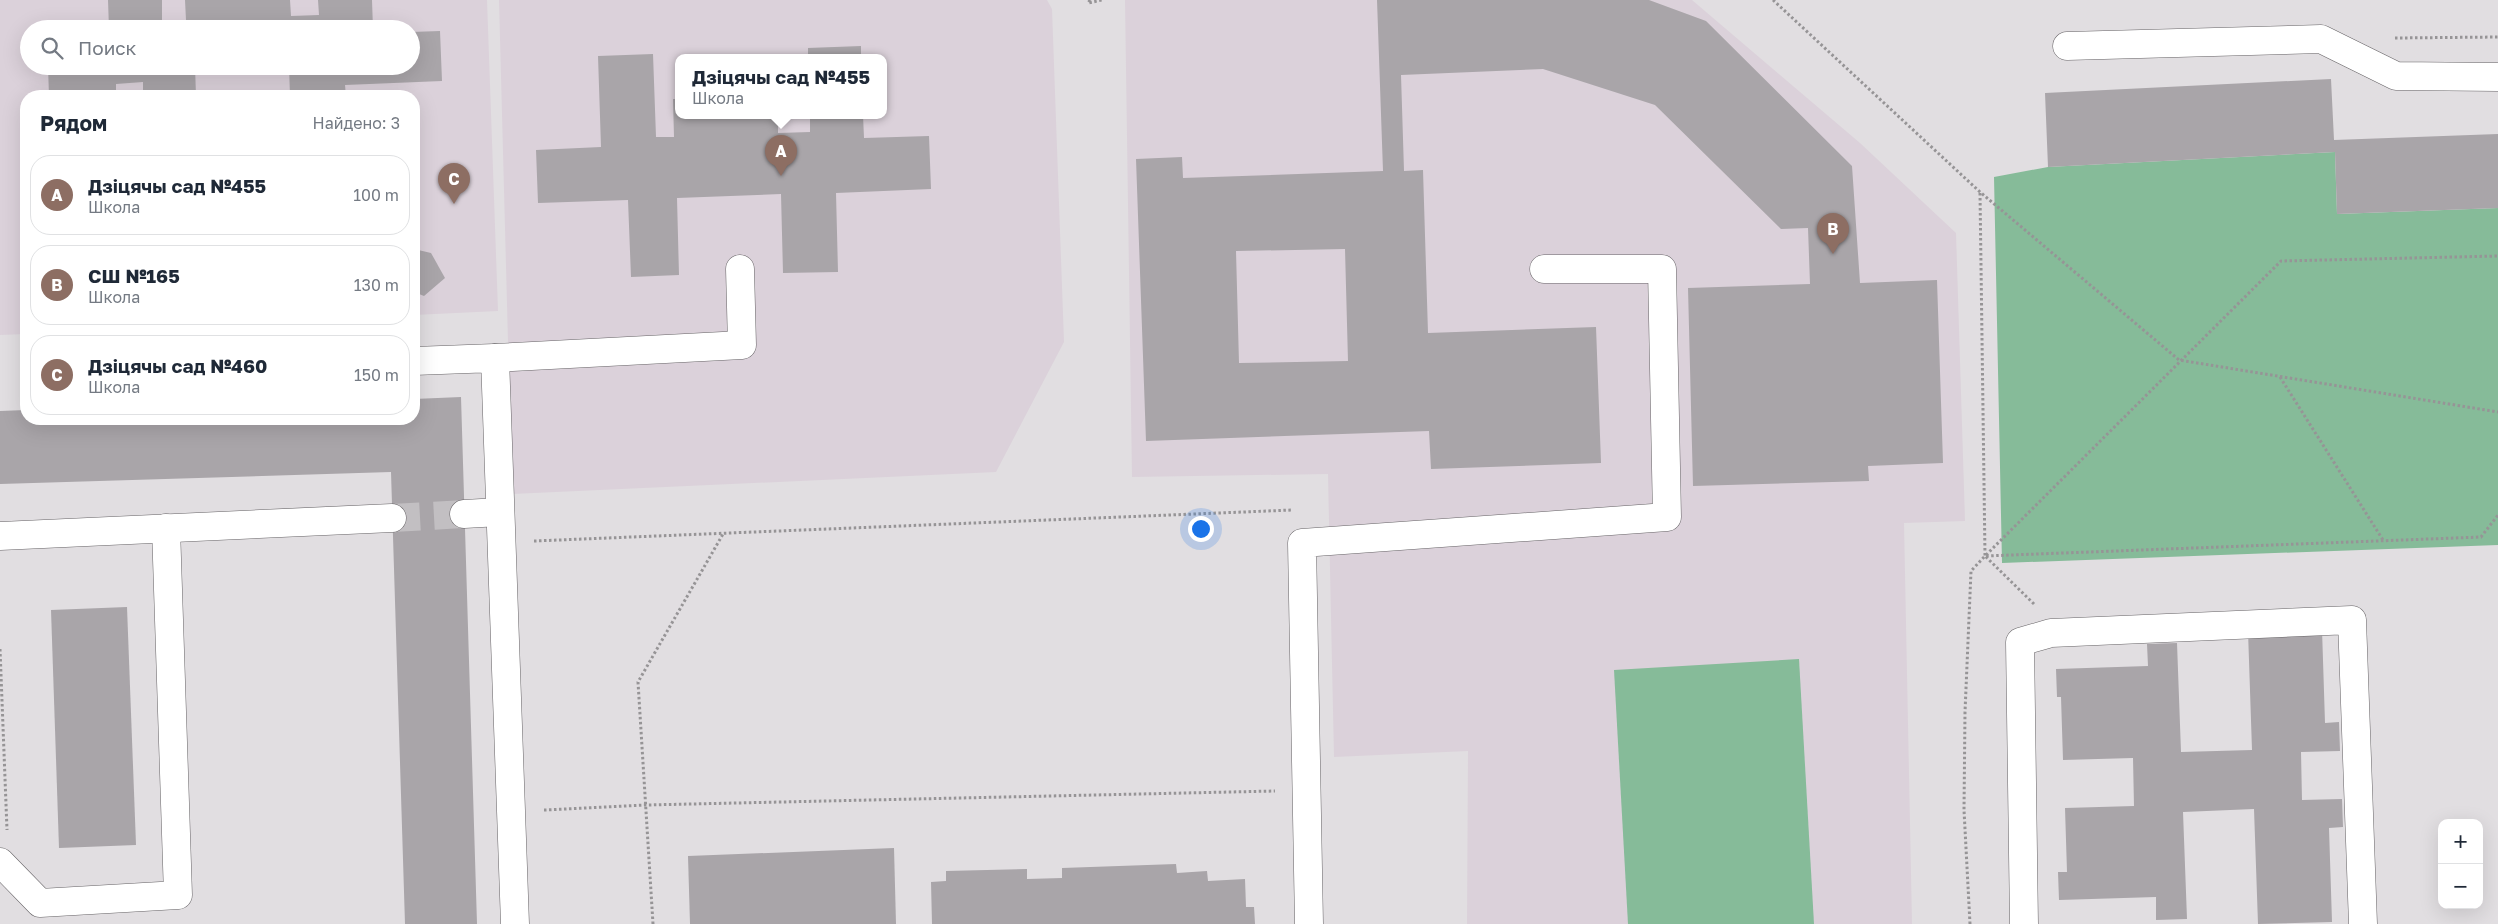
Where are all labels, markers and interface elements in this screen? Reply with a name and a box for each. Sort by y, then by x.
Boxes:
search box [20,20,420,75]
icon: search [38,34,66,62]
text: Поиск [78,36,137,59]
popup [675,54,887,119]
text: Дзіцячы сад №455 [692,65,870,88]
text: Школа [692,88,744,108]
text: Рядом [40,110,107,136]
text: Найдено: 3 [313,113,400,133]
pin: A [765,135,797,176]
pin: C [438,163,470,204]
text: Дзіцячы сад №455 [88,174,266,197]
text: A [51,185,63,205]
text: 100 m [353,185,399,205]
text: Школа [88,197,140,217]
pin: B [1817,213,1849,254]
text: СШ №165 [88,264,180,287]
text: B [51,275,63,295]
text: 130 m [354,275,399,295]
text: Школа [88,287,140,307]
text: Дзіцячы сад №460 [88,354,267,377]
text: C [51,365,63,385]
text: 150 m [354,365,399,385]
text: Школа [88,377,140,397]
your location [1188,516,1214,542]
map controls [2438,819,2483,909]
button: + [2438,819,2483,864]
button: − [2438,864,2483,909]

